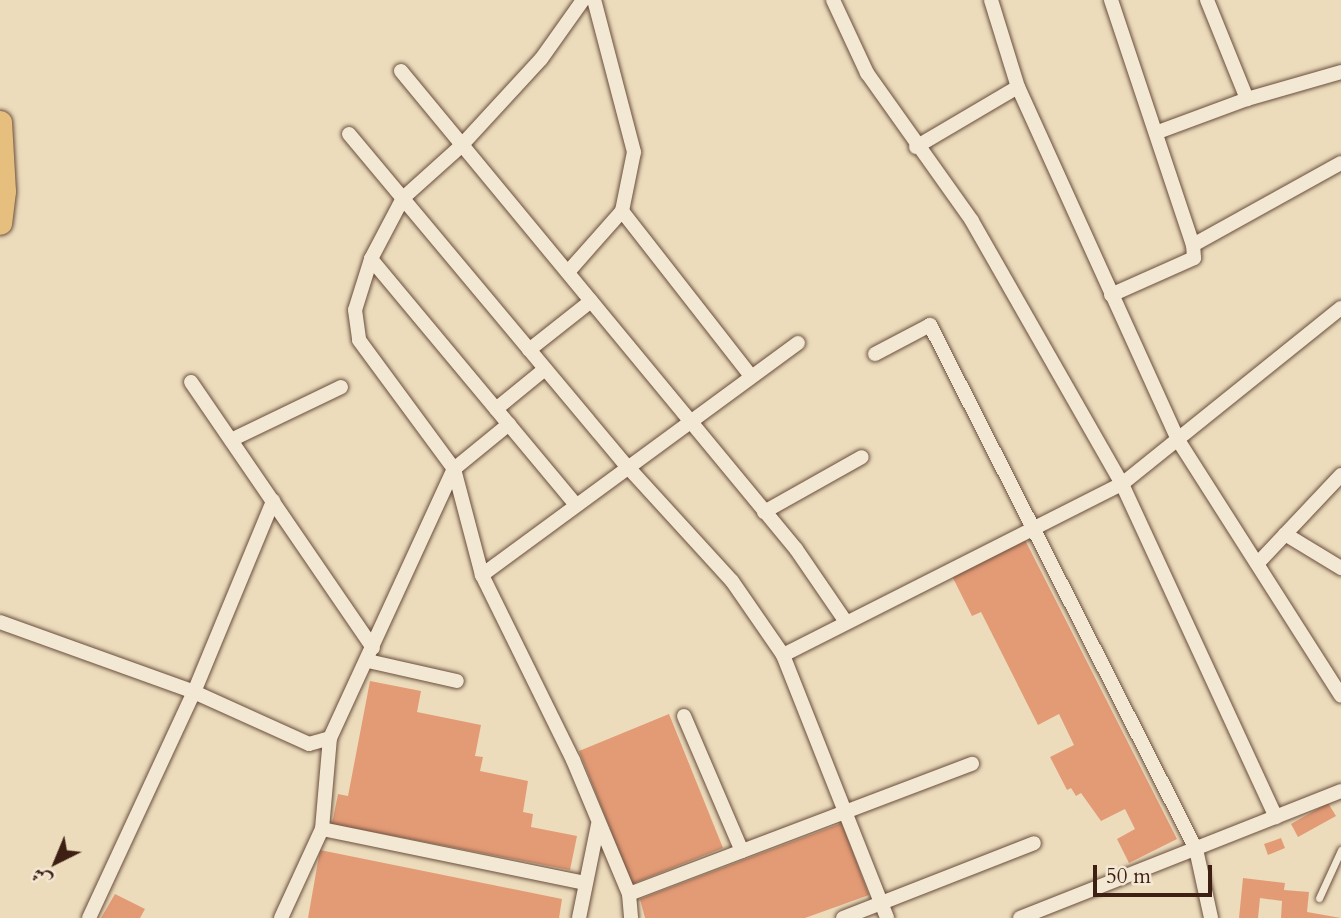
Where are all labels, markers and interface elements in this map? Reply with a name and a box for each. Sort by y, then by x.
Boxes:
north arrow [21,827,91,897]
scale bar [1096,852,1215,896]
text: ش [26,861,57,893]
text: 50 m [1106,862,1151,891]

